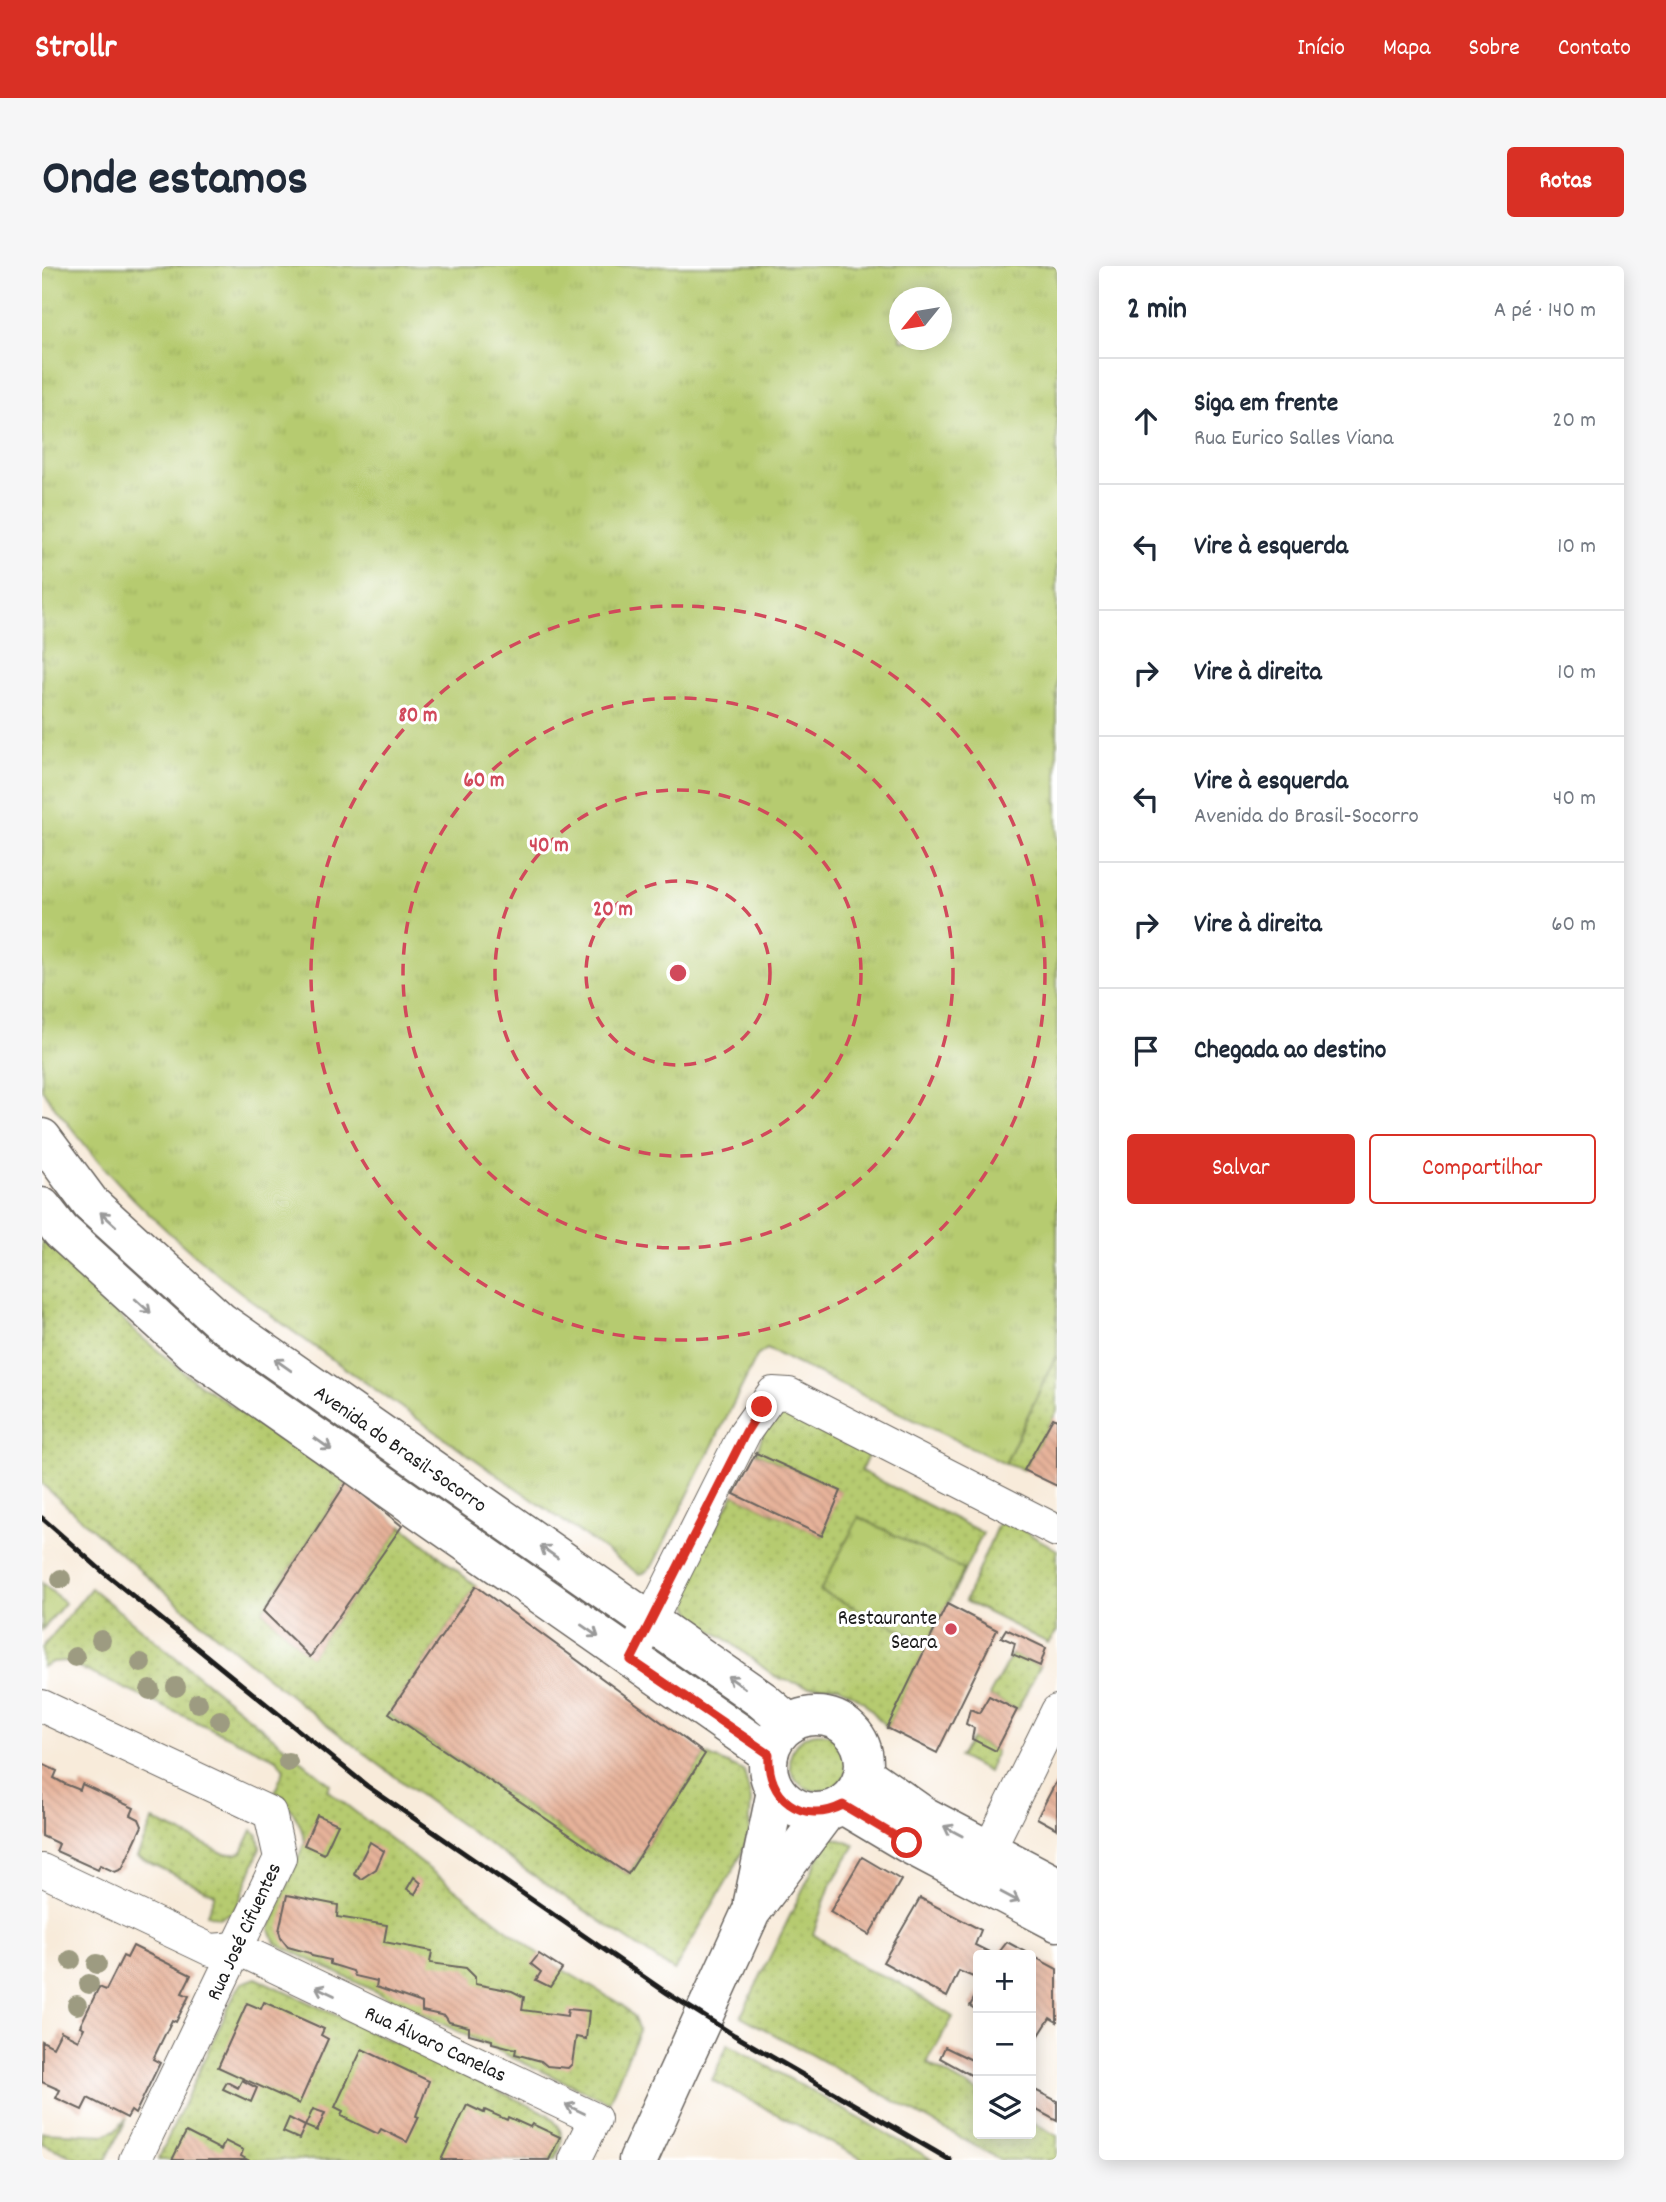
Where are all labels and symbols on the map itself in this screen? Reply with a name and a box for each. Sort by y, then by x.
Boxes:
north arrow [889,287,952,350]
text: 80 m [398,702,438,732]
text: 60 m [464,767,504,797]
text: 40 m [529,832,569,862]
text: 20 m [593,896,633,926]
centre of rings [666,961,690,985]
one-way arrow [100,1211,117,1228]
one-way arrow [134,1298,152,1314]
one-way arrow [274,1358,293,1372]
street label: Avenida do Brasil-Socorro [307,1379,492,1522]
route end [746,1391,777,1422]
one-way arrow [313,1437,332,1451]
one-way arrow [540,1545,559,1559]
place label: Restaurante Seara [838,1605,938,1659]
marker: Restaurante Seara [943,1621,959,1637]
one-way arrow [580,1623,599,1638]
one-way arrow [726,1675,746,1689]
one-way arrow [944,1824,964,1838]
route start [891,1827,922,1858]
street label: Rua José Cifuentes [201,1858,291,2006]
one-way arrow [999,1891,1019,1905]
one-way arrow [315,1983,336,1997]
street label: Rua Álvaro Canelas [359,2000,510,2092]
one-way arrow [565,2102,586,2116]

